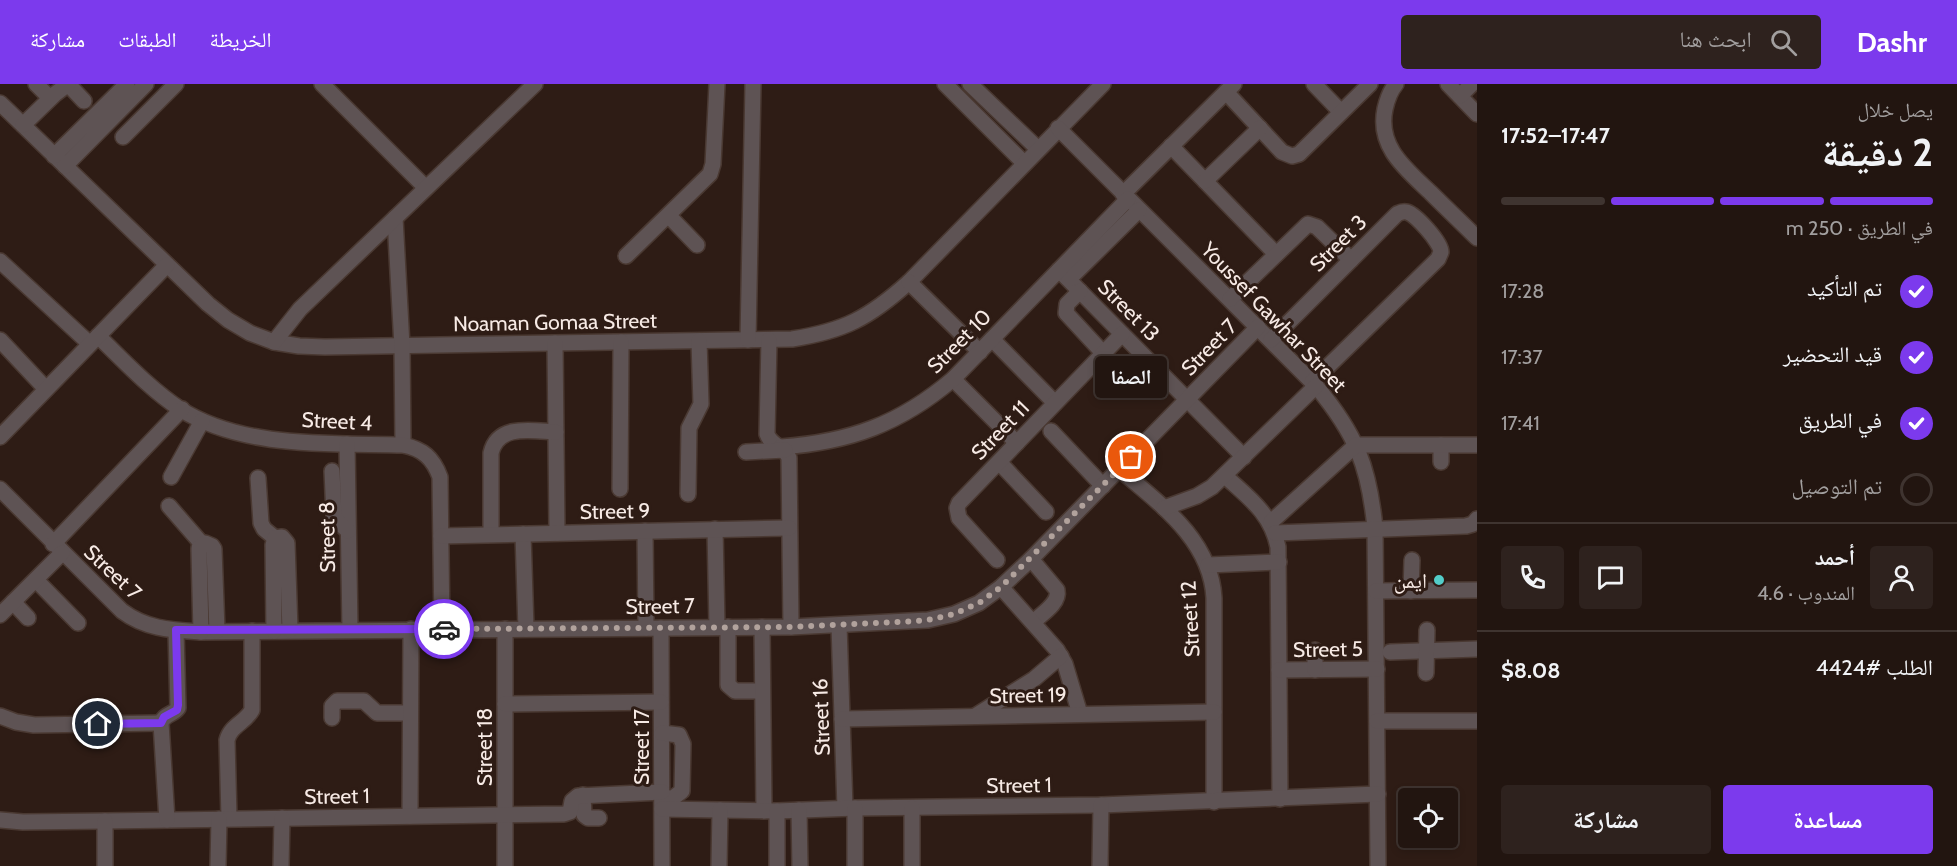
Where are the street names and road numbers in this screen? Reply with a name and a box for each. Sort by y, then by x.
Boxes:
street label: Street 3 [1304,209,1372,277]
street label: Youssef Gawhar Street [1195,236,1352,397]
street label: Street 13 [1093,274,1165,346]
street label: Street 10 [922,304,996,378]
street label: Noaman Gomaa Street [453,308,657,336]
street label: Street 7 [1176,313,1242,381]
street label: Street 11 [966,395,1034,465]
street label: Street 4 [301,407,373,435]
street label: Street 9 [579,498,651,524]
street label: Street 8 [314,501,340,573]
street label: Street 7 [79,539,147,605]
street label: Street 12 [1176,580,1204,658]
street label: Street 7 [625,593,695,619]
street label: Street 5 [1293,636,1363,662]
street label: Street 16 [807,678,835,756]
street label: Street 19 [989,682,1067,708]
street label: Street 18 [472,708,497,786]
street label: Street 17 [629,709,654,785]
street label: Street 1 [986,772,1052,798]
street label: Street 1 [304,783,370,809]

